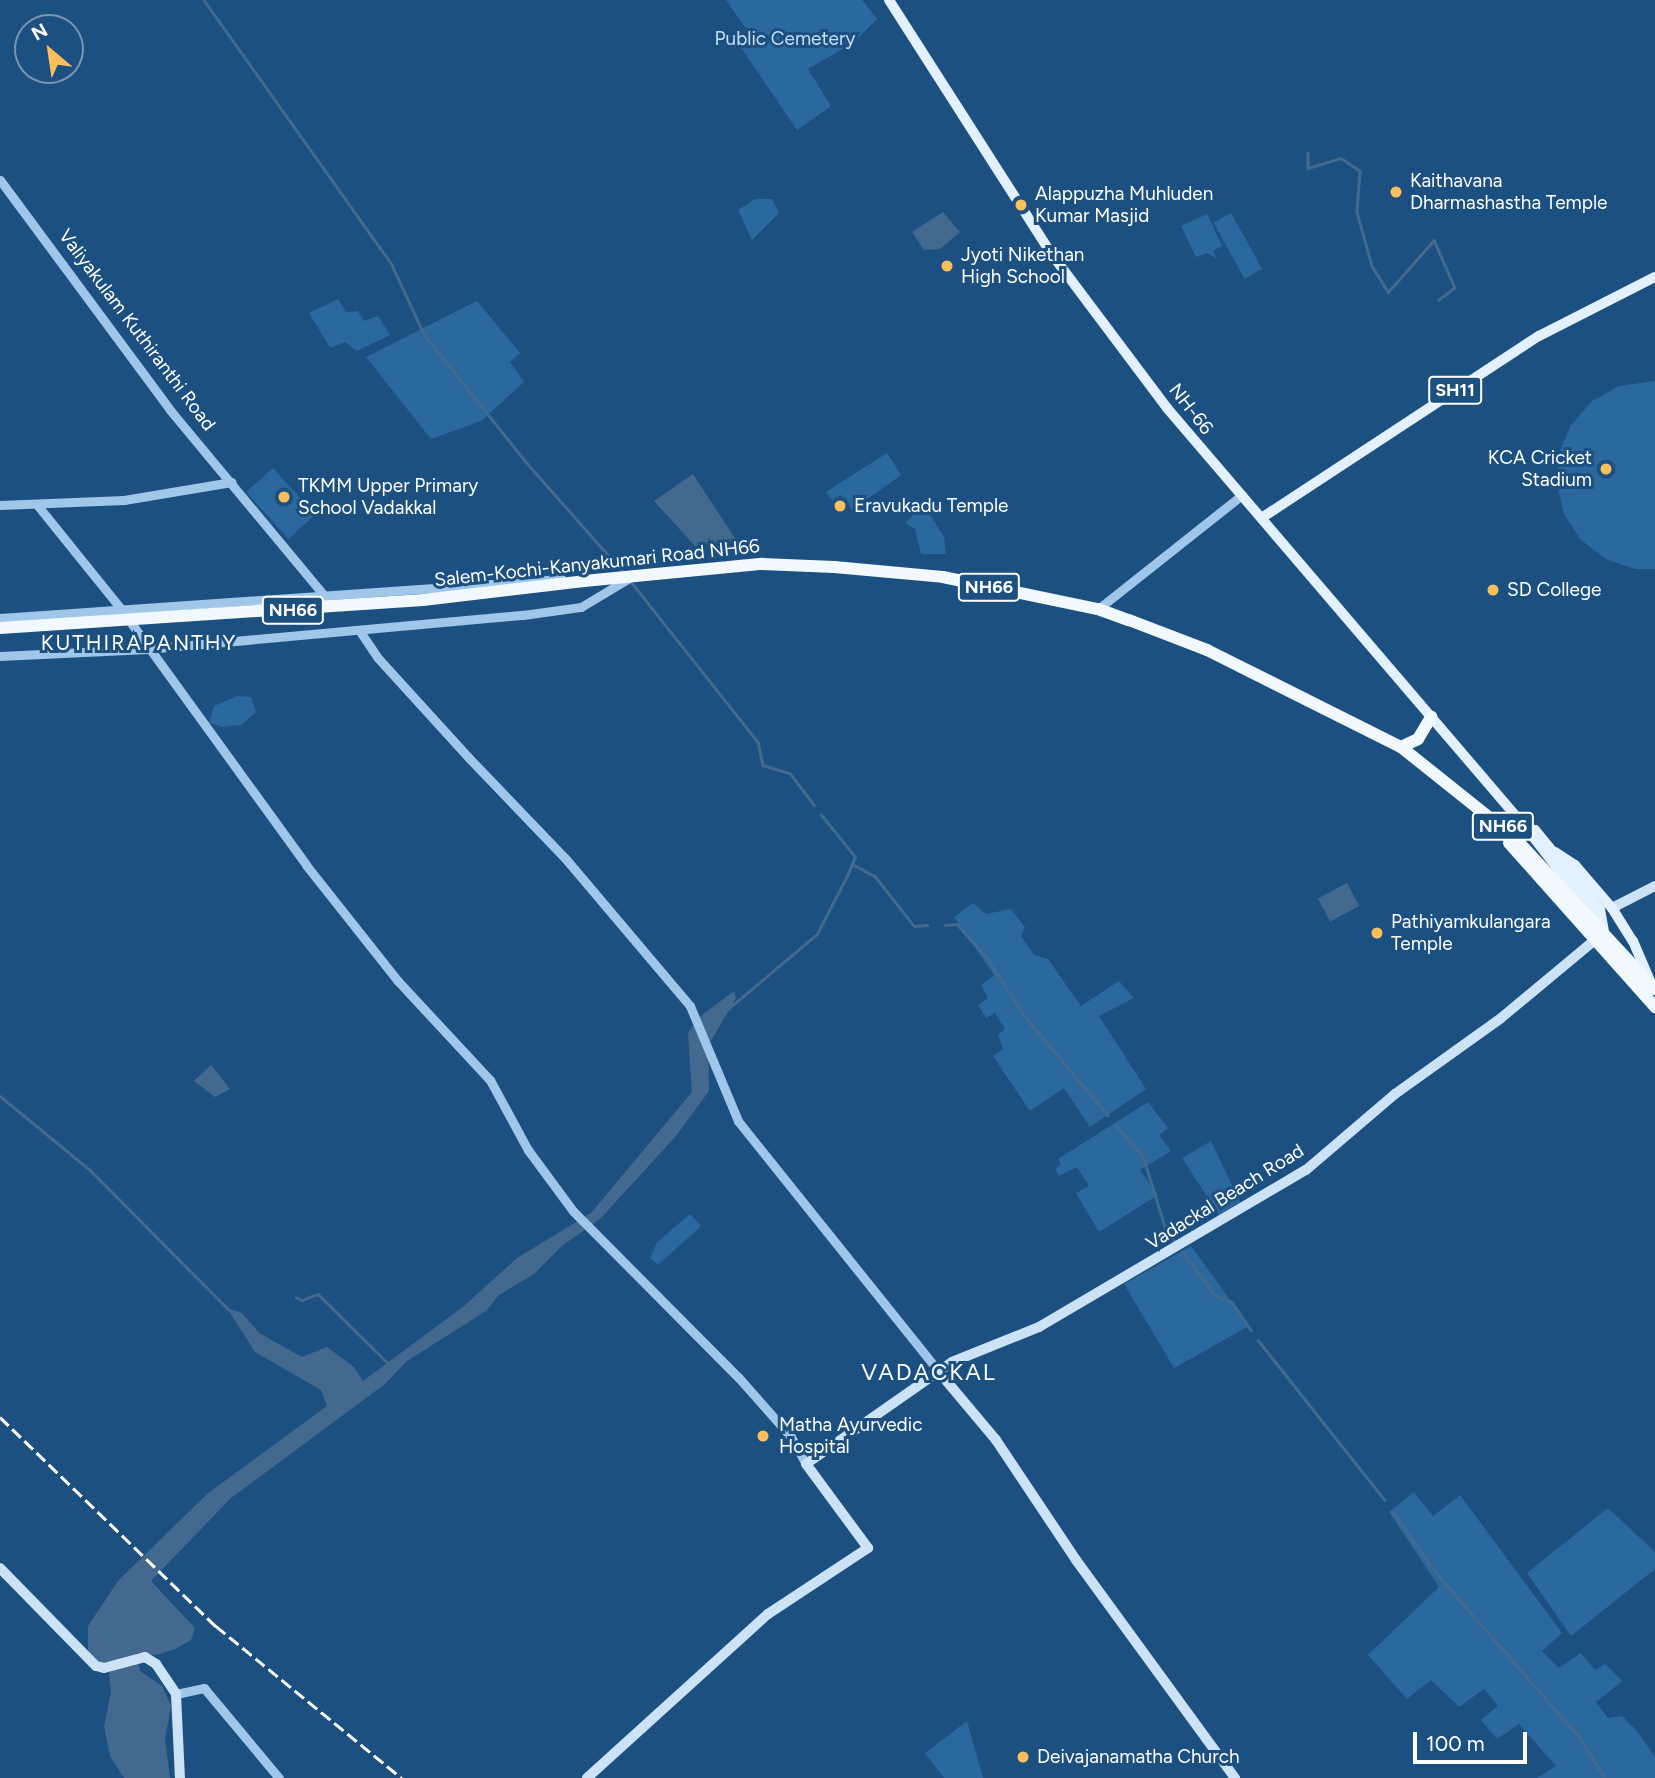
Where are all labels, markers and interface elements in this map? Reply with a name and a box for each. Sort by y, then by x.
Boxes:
north arrow [14,14,84,84]
text: N [28,18,52,46]
park label: Public Cemetery [715,28,855,50]
place label: Kaithavana Dharmashastha Temple [1410,170,1607,214]
place label: Alappuzha Muhluden Kumar Masjid [1035,183,1213,227]
marker: Kaithavana Dharmashastha Temple [1388,184,1404,200]
marker: Alappuzha Muhluden Kumar Masjid [1013,197,1029,213]
street label: Valiyakulam Kuthiranthi Road [54,225,220,435]
place label: Jyoti Nikethan High School [961,244,1084,288]
marker: Jyoti Nikethan High School [939,258,955,274]
road number: SH11 [1427,376,1483,404]
street label: NH-66 [1164,379,1218,439]
place label: KCA Cricket Stadium [1488,447,1592,491]
marker: KCA Cricket Stadium [1598,461,1614,477]
place label: TKMM Upper Primary School Vadakkal [298,475,478,519]
marker: TKMM Upper Primary School Vadakkal [276,489,292,505]
place label: Eravukadu Temple [854,495,1008,517]
marker: Eravukadu Temple [832,498,848,514]
street label: Salem-Kochi-Kanyakumari Road NH66 [433,535,761,591]
road number: NH66 [958,572,1020,602]
place label: SD College [1507,579,1601,601]
marker: SD College [1485,582,1501,598]
road number: NH66 [262,596,324,624]
district label: KUTHIRAPANTHY [42,630,236,656]
road number: NH66 [1472,812,1534,840]
place label: Pathiyamkulangara Temple [1391,911,1551,955]
marker: Pathiyamkulangara Temple [1369,925,1385,941]
street label: Vadackal Beach Road [1142,1139,1308,1255]
district label: VADACKAL [862,1358,996,1386]
place label: Matha Ayurvedic Hospital [779,1414,922,1458]
marker: Matha Ayurvedic Hospital [753,1426,773,1446]
scale bar [1417,1718,1531,1762]
text: 100 m [1426,1731,1485,1756]
place label: Deivajanamatha Church [1037,1746,1240,1768]
marker: Deivajanamatha Church [1015,1749,1031,1765]

